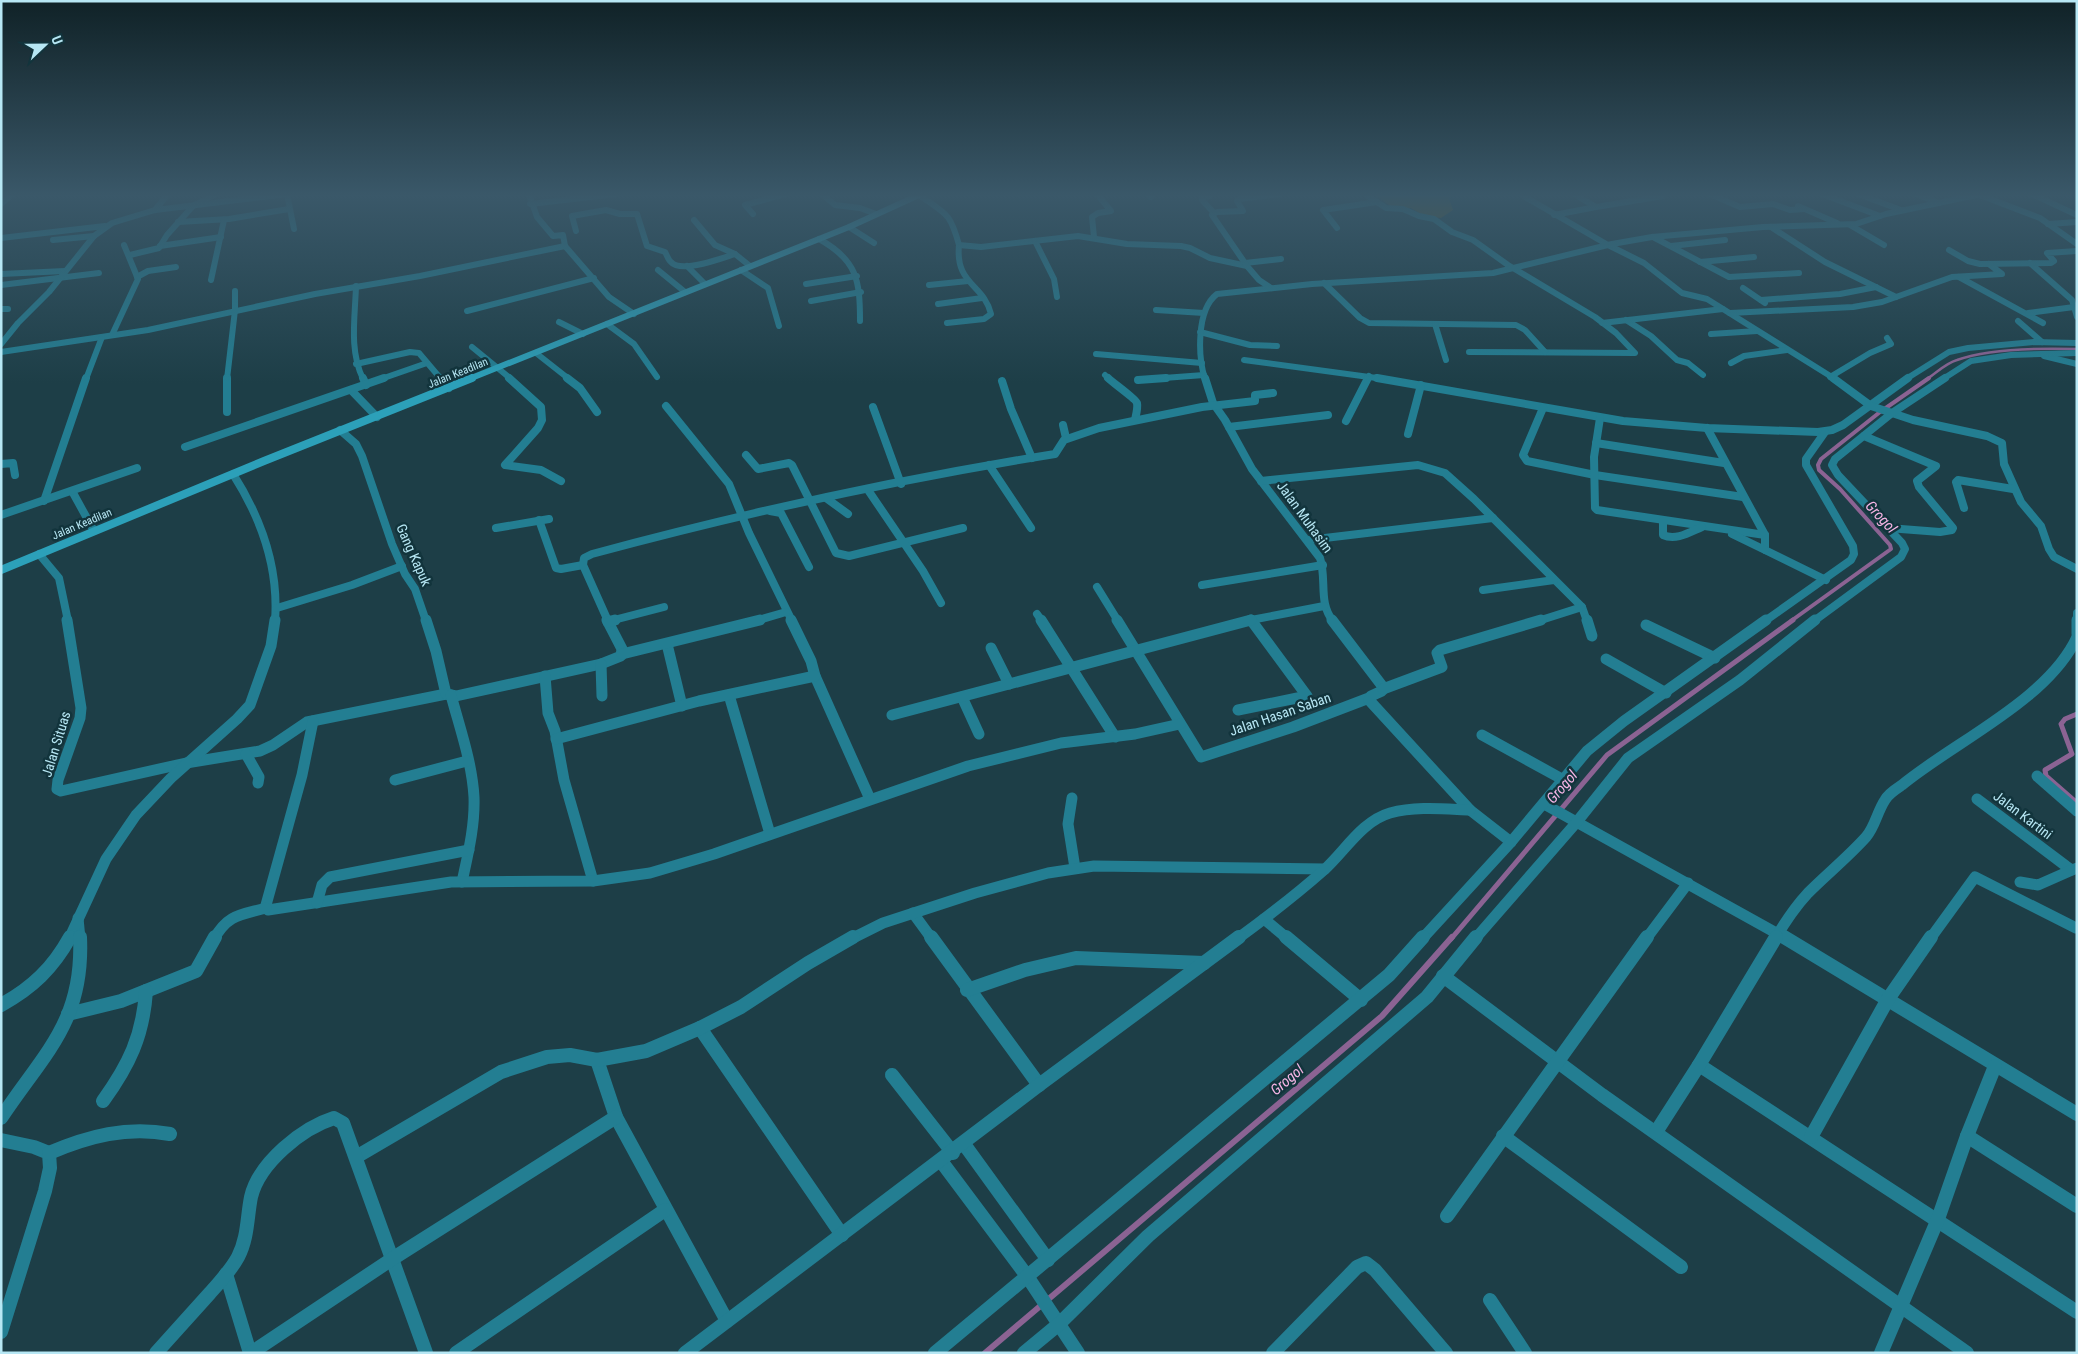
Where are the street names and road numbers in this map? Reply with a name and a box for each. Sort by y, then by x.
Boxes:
street label: Jalan Keadilan [426,355,490,391]
street label: Jalan Muhasim [1274,478,1336,556]
street label: Jalan Keadilan [50,506,114,542]
street label: Gang Kapuk [393,522,435,589]
street label: Jalan Hasan Saban [1227,689,1333,739]
street label: Jalan Situas [38,709,74,779]
street label: Jalan Kartini [1990,788,2056,842]

